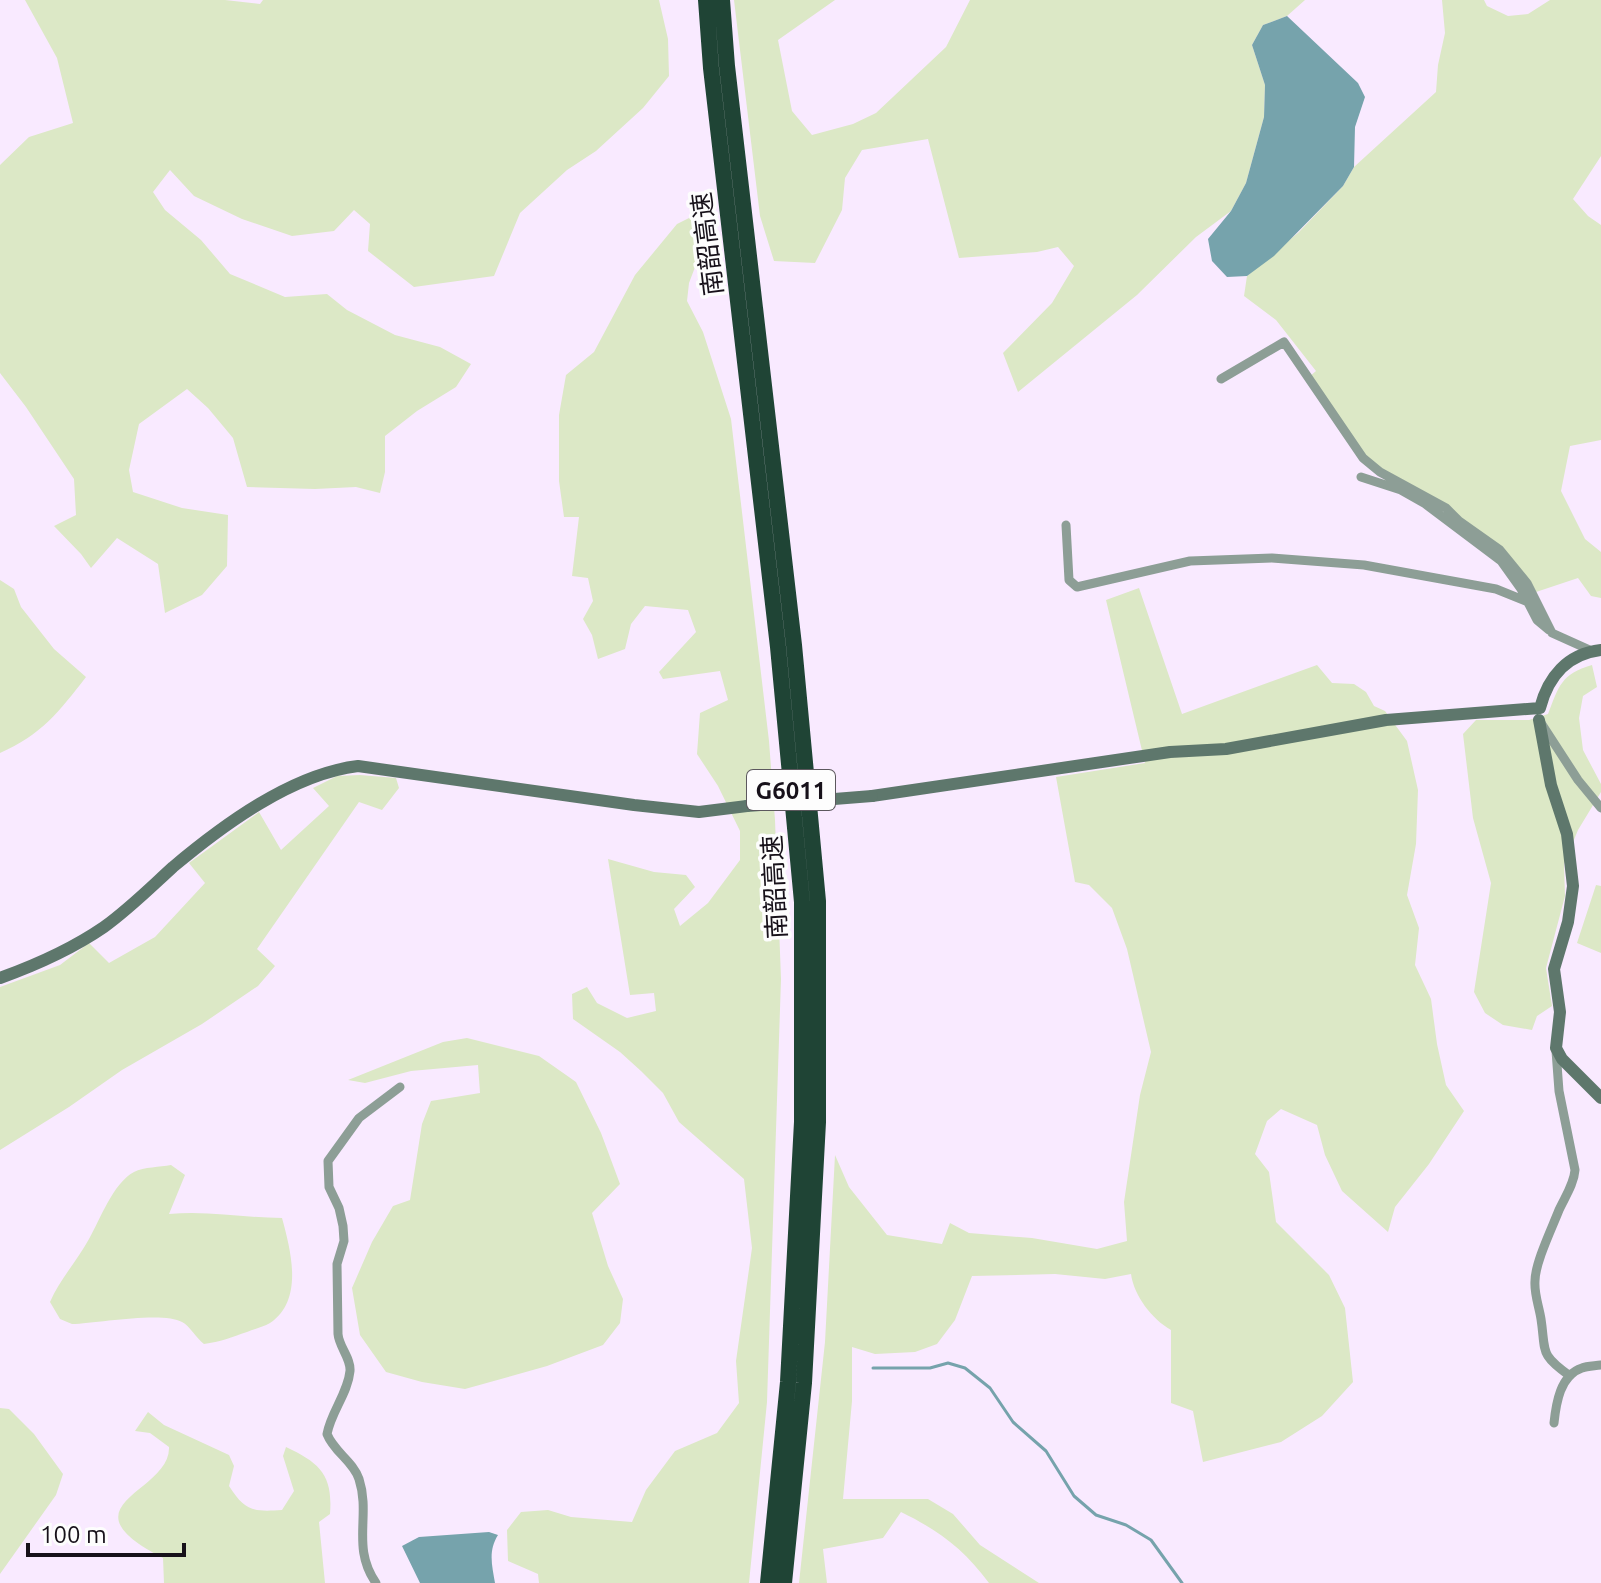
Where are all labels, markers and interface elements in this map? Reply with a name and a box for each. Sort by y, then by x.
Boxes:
street label: 南韶高速 [686,191,728,297]
road number: G6011 [747,770,835,810]
street label: 南韶高速 [757,834,791,940]
scale bar [28,1507,184,1557]
text: 100 m [40,1521,107,1548]

